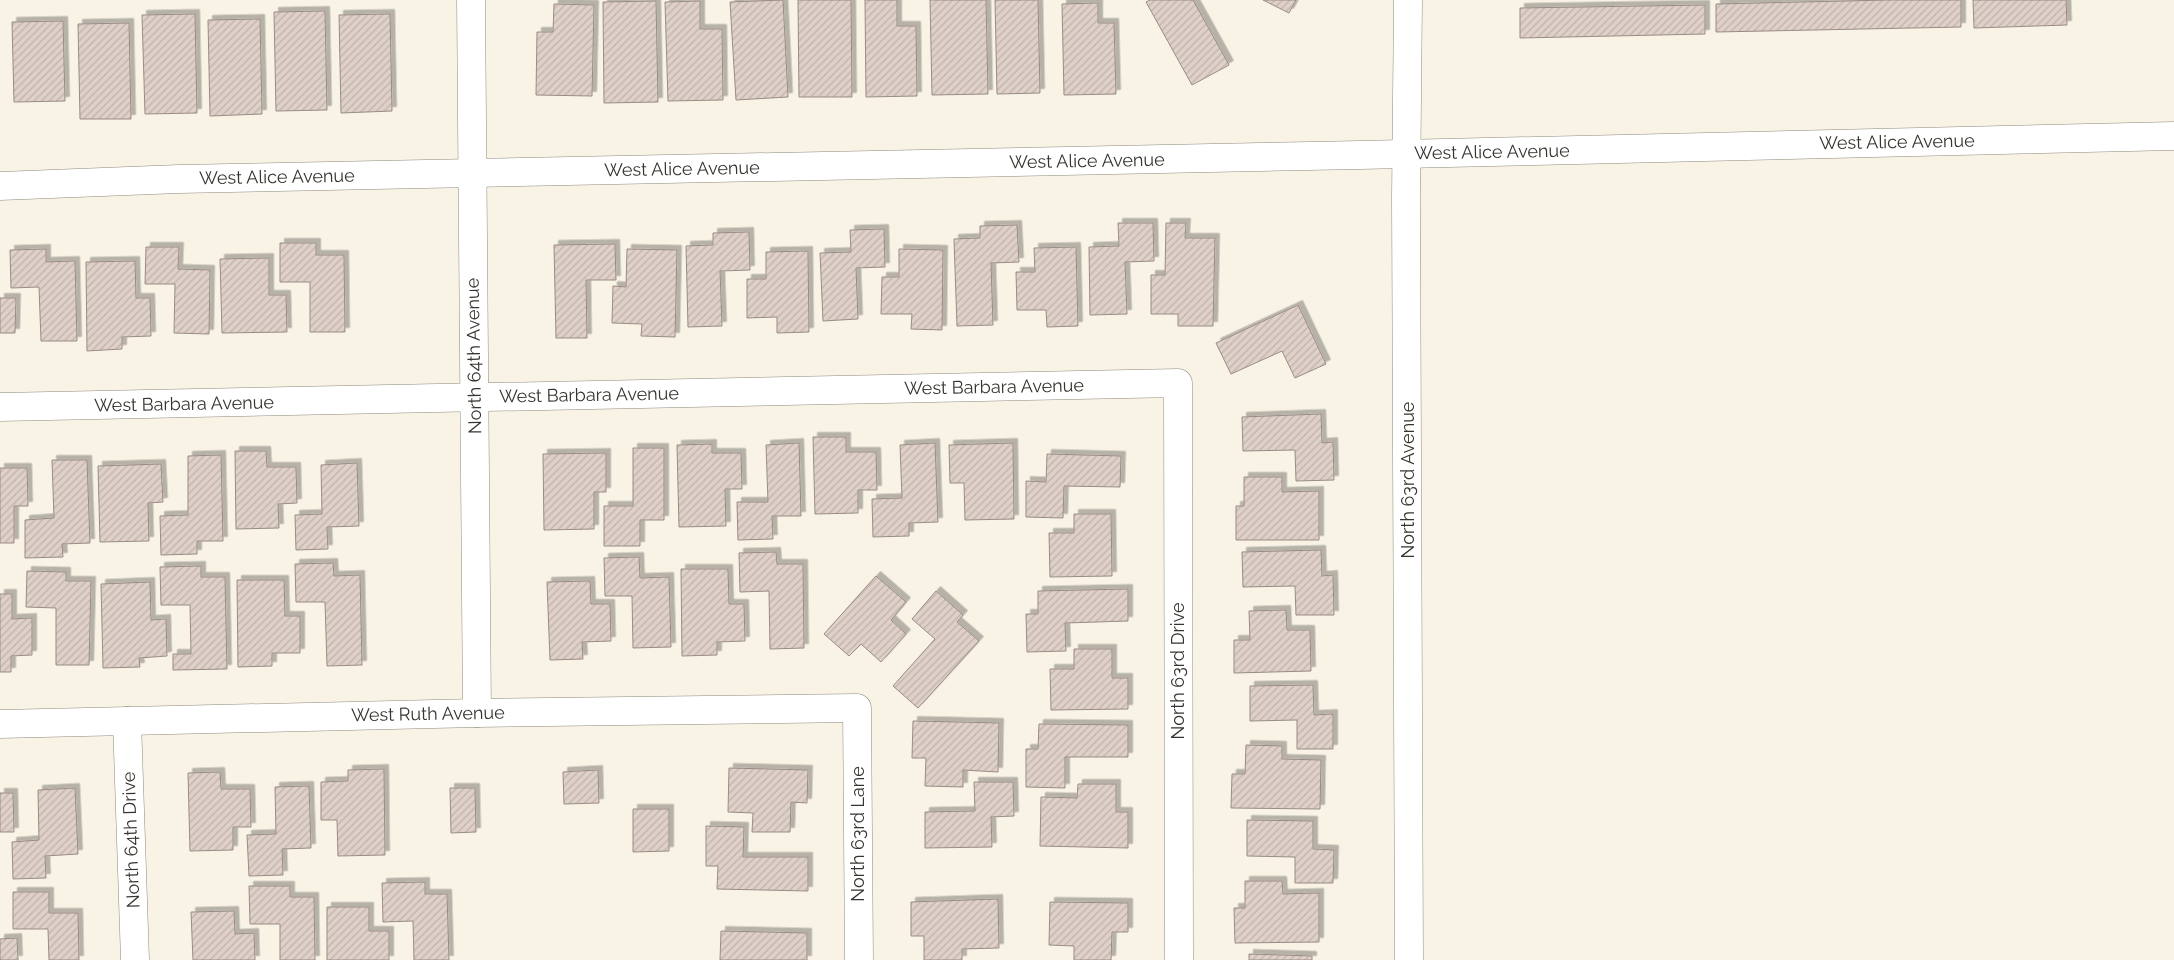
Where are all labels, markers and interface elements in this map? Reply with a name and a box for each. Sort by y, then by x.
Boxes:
street label: West Alice Avenue [1819,130,1975,153]
street label: West Alice Avenue [1414,140,1570,163]
street label: West Alice Avenue [1009,149,1165,172]
street label: West Alice Avenue [604,157,760,180]
street label: West Alice Avenue [199,165,355,188]
street label: North 64th Avenue [462,277,485,434]
street label: West Barbara Avenue [904,374,1085,399]
street label: West Barbara Avenue [499,382,680,407]
street label: West Barbara Avenue [94,391,275,416]
street label: North 63rd Avenue [1397,401,1418,558]
street label: North 63rd Drive [1167,602,1188,740]
street label: West Ruth Avenue [351,702,505,725]
street label: North 63rd Lane [847,766,868,902]
street label: North 64th Drive [118,771,143,909]

